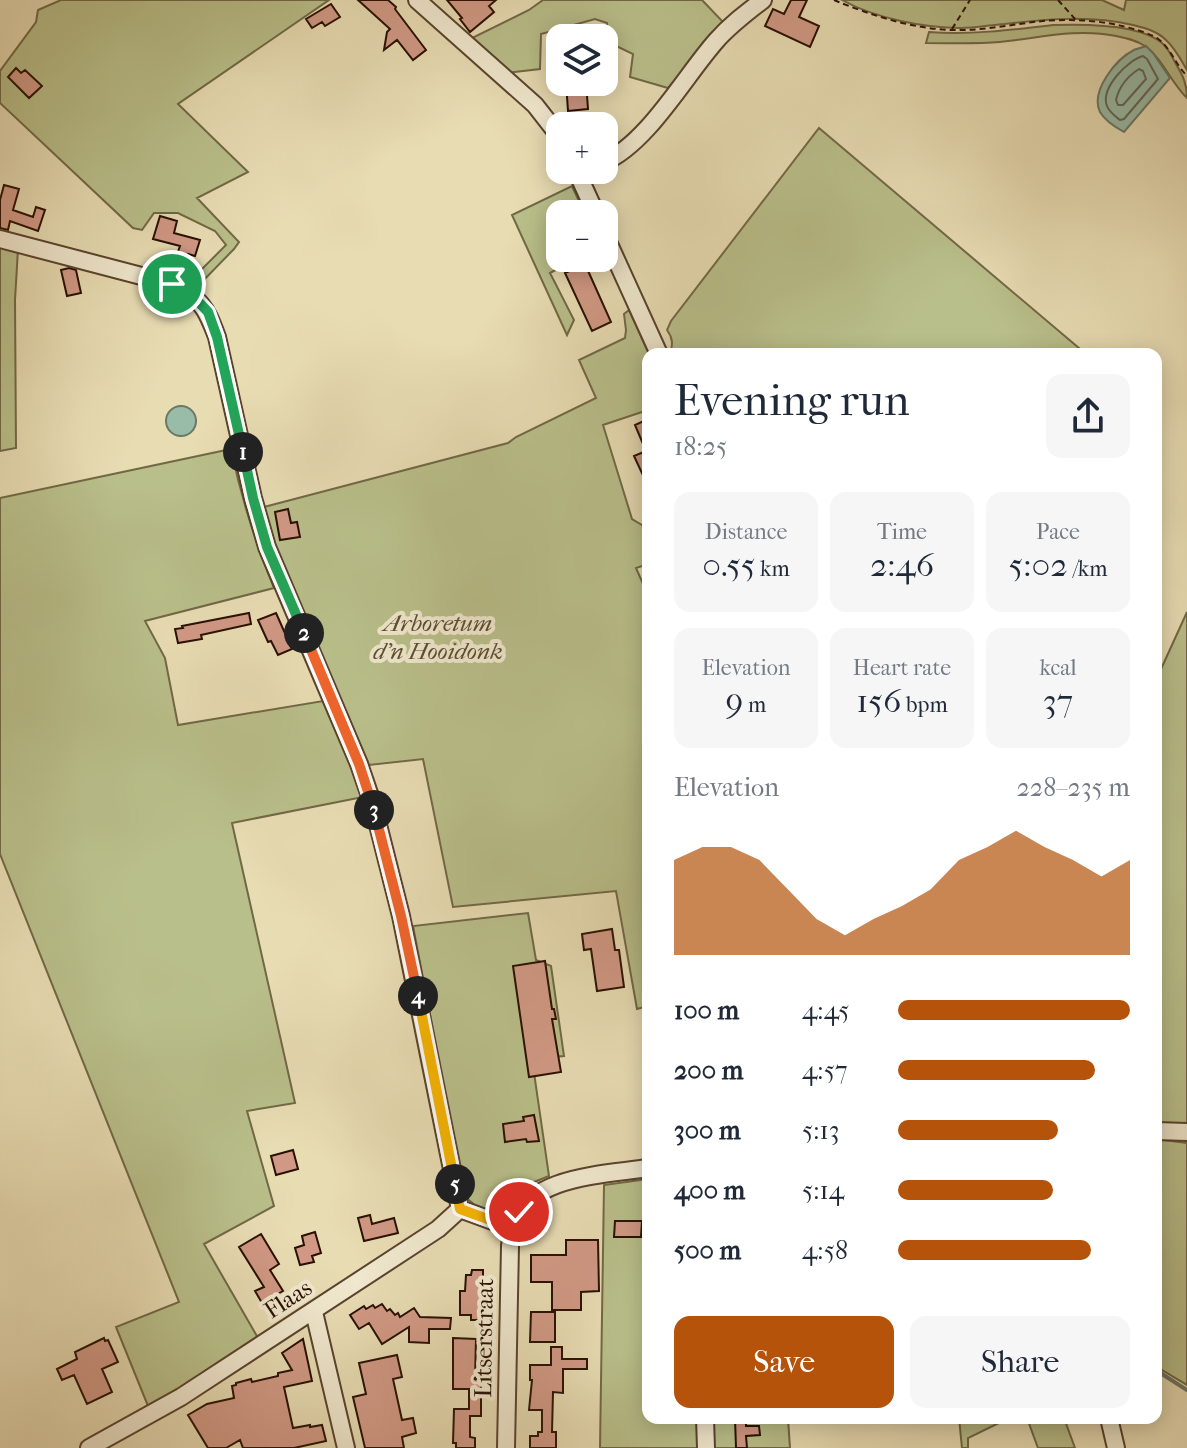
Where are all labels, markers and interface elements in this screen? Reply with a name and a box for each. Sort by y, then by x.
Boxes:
map controls [546,24,618,272]
button: layers [546,24,618,96]
button: + [546,112,618,184]
button: − [546,200,618,272]
pin [138,250,206,318]
icon: arrive [150,262,194,306]
button: share [1046,374,1130,458]
text: Evening run [674,375,909,426]
text: 18:25 [674,431,727,462]
pin: 1 [223,432,263,472]
text: 1 [239,439,247,465]
text: Distance [705,519,787,545]
text: Time [877,519,927,545]
text: Pace [1036,519,1080,545]
text: 0.55 [702,545,755,585]
text: 2:46 [870,545,934,585]
text: 5:02 [1009,545,1068,585]
text: km [755,556,790,582]
text: /km [1068,556,1107,582]
park label: Arboretum d'n Hooidonk [373,609,503,665]
pin: 2 [284,613,324,653]
text: 2 [298,620,310,646]
text: Elevation [702,655,790,681]
text: Heart rate [853,655,951,681]
text: kcal [1039,655,1077,681]
text: 9 [726,681,743,721]
text: 156 [856,681,901,721]
text: 37 [1043,681,1073,721]
text: m [743,692,766,718]
text: bpm [901,692,948,718]
text: Elevation [674,772,779,803]
text: 228–235 m [1016,772,1130,803]
pin: 3 [354,790,394,830]
text: 3 [369,797,379,823]
pin: 4 [398,976,438,1016]
text: 4 [412,983,425,1009]
text: 100 m [674,995,739,1026]
text: 4:45 [802,995,850,1026]
text: 200 m [674,1055,743,1086]
text: 4:57 [802,1055,847,1086]
text: 300 m [674,1115,741,1146]
text: 5:13 [802,1115,839,1146]
pin: 5 [435,1164,475,1204]
text: 5 [450,1171,460,1197]
text: 400 m [674,1175,745,1206]
text: 5:14 [802,1175,844,1206]
pin [485,1178,553,1246]
icon: check [497,1190,541,1234]
text: 500 m [674,1235,741,1266]
text: 4:58 [802,1235,848,1266]
street label: Flaas [259,1273,317,1325]
street label: Litserstraat [469,1278,499,1398]
button: Save [674,1316,894,1408]
button: Share [910,1316,1130,1408]

